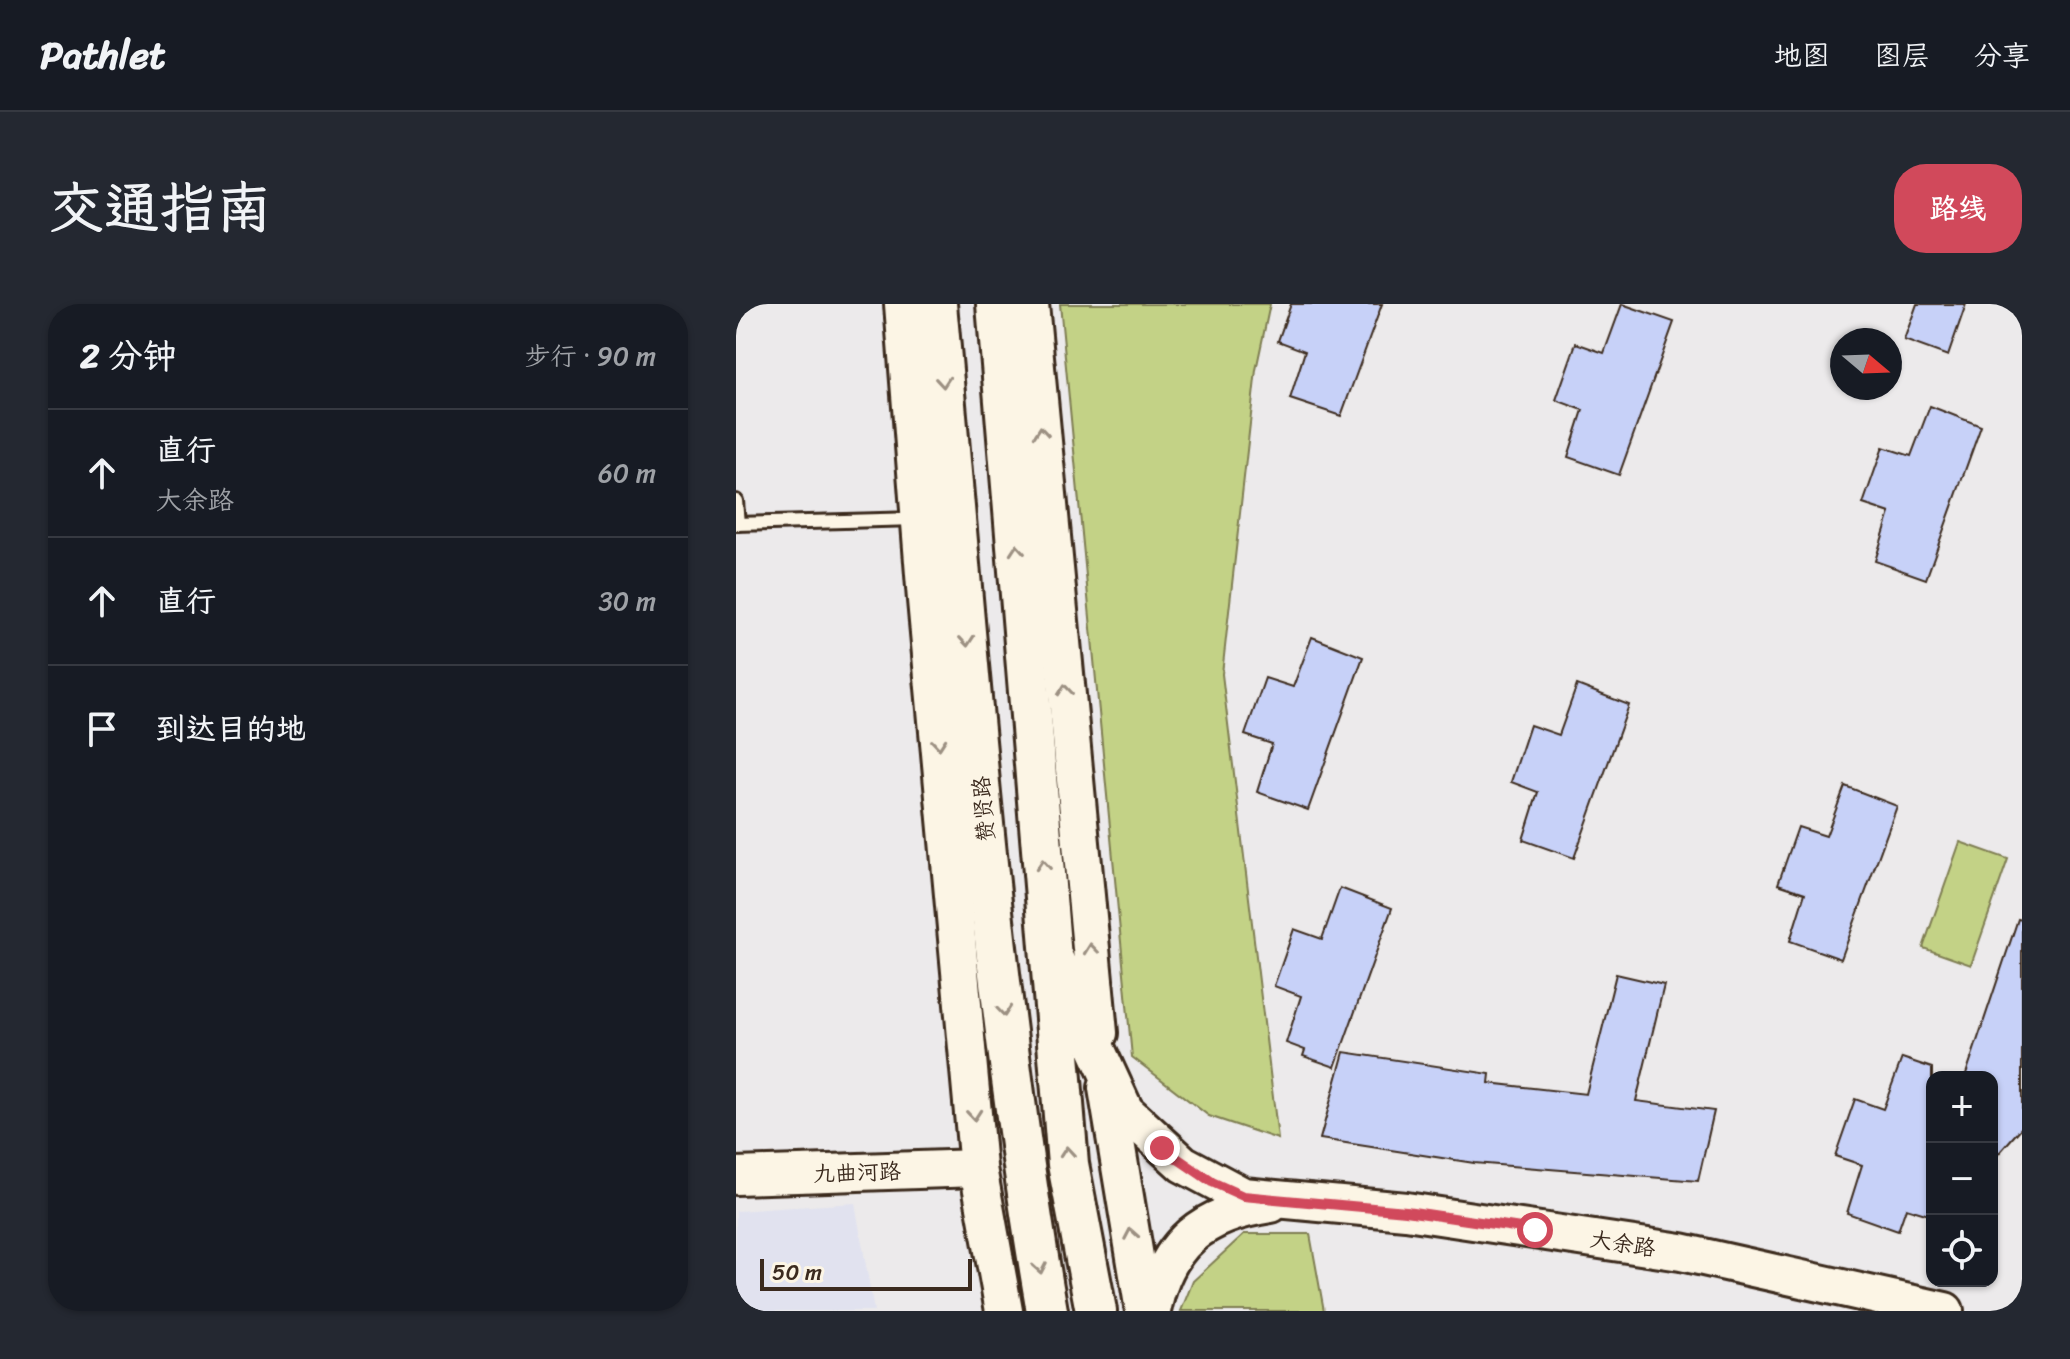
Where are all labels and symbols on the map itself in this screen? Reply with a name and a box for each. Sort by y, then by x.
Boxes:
north arrow [1830,328,1902,400]
one-way arrow [934,376,951,389]
one-way arrow [1033,425,1050,438]
one-way arrow [1009,543,1026,556]
one-way arrow [959,634,976,647]
one-way arrow [1057,683,1074,696]
one-way arrow [931,738,948,751]
street label: 赞贤路 [961,774,1006,844]
one-way arrow [1035,858,1052,871]
one-way arrow [1083,942,1100,955]
one-way arrow [996,1005,1013,1018]
one-way arrow [965,1109,982,1122]
route end [1144,1130,1180,1166]
one-way arrow [1059,1145,1076,1158]
street label: 九曲河路 [812,1151,902,1194]
route start [1517,1212,1553,1248]
street label: 大余路 [1587,1219,1659,1268]
one-way arrow [1124,1227,1141,1241]
scale bar [760,1255,972,1291]
one-way arrow [1030,1261,1047,1275]

